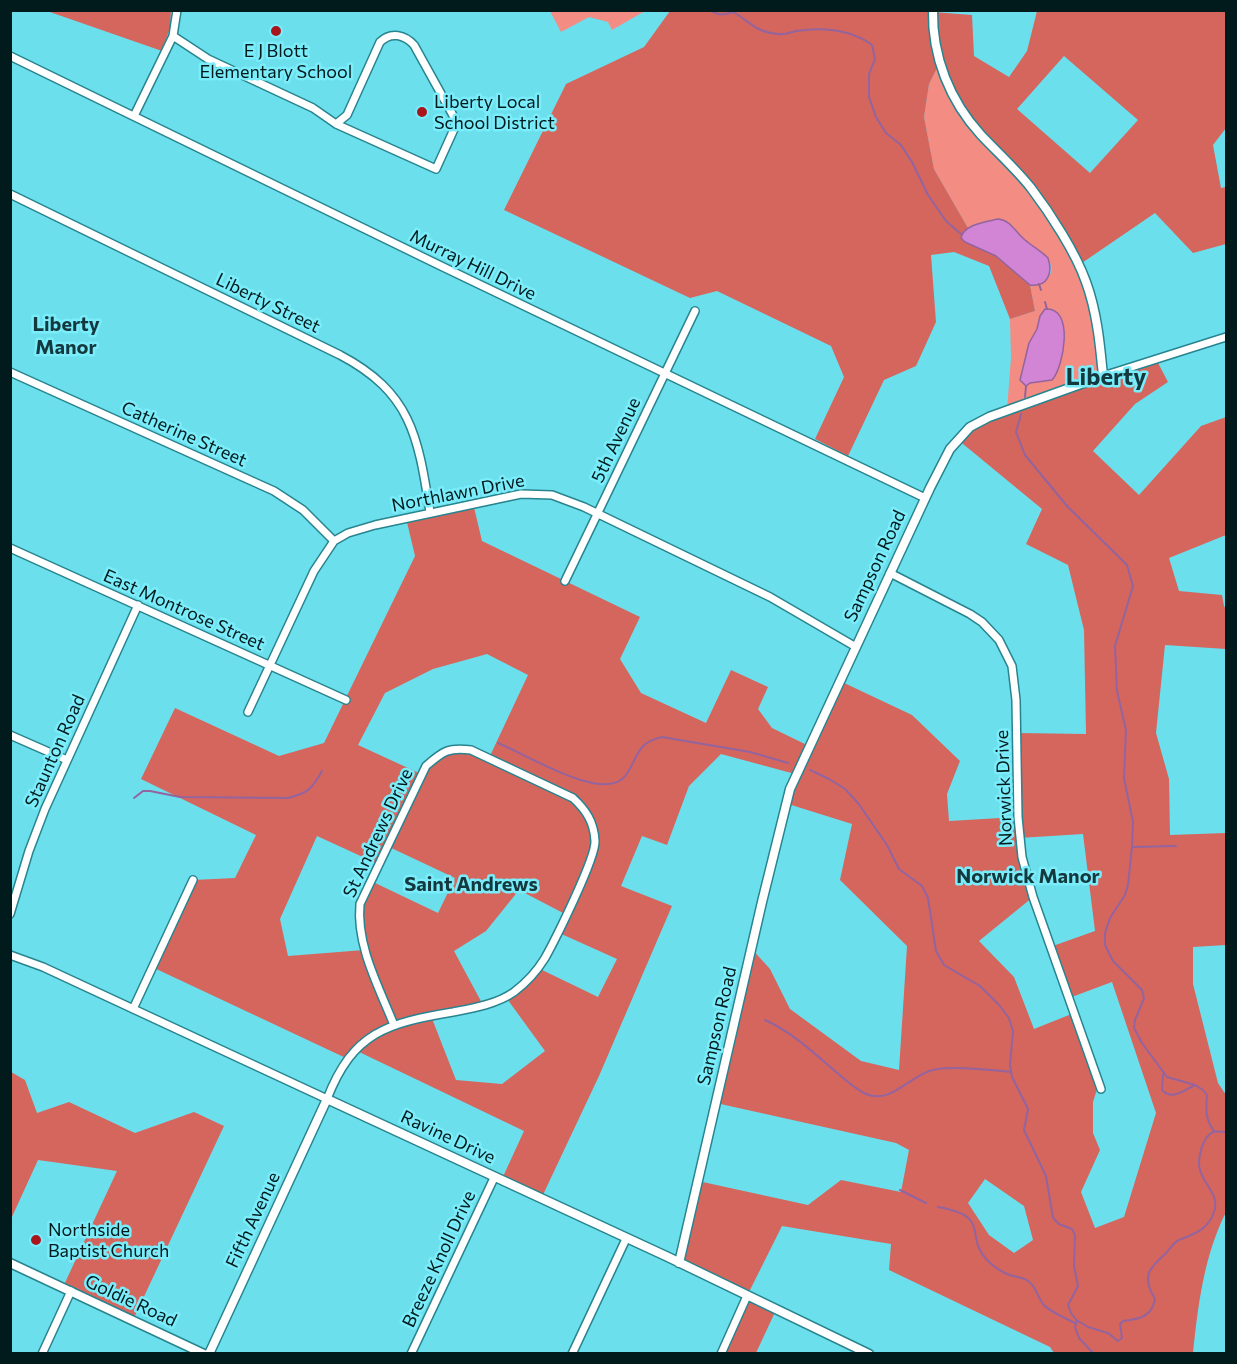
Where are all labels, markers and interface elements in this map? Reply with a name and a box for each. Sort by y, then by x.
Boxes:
marker: E J Blott Elementary School [269,24,283,38]
place label: E J Blott Elementary School [200,40,352,82]
place label: Liberty Local School District [434,91,555,134]
marker: Liberty Local School District [415,105,429,119]
street label: Murray Hill Drive [406,225,540,305]
street label: Liberty Street [212,268,324,338]
district label: Liberty Manor [32,312,100,359]
district label: Liberty [1066,363,1146,391]
street label: 5th Avenue [587,394,645,486]
street label: Catherine Street [118,397,250,471]
street label: Northlawn Drive [390,470,526,516]
street label: Sampson Road [840,507,910,625]
street label: East Montrose Street [100,565,268,655]
street label: Staunton Road [20,691,90,811]
street label: Norwick Drive [991,730,1017,846]
street label: St Andrews Drive [339,765,417,901]
district label: Norwick Manor [956,864,1100,888]
district label: Saint Andrews [404,872,538,896]
street label: Sampson Road [693,965,741,1087]
street label: Ravine Drive [397,1106,499,1168]
street label: Fifth Avenue [221,1169,285,1271]
street label: Breeze Knoll Drive [398,1187,480,1331]
place label: Northside Baptist Church [48,1219,169,1262]
marker: Northside Baptist Church [29,1233,43,1247]
street label: Goldie Road [82,1270,180,1332]

